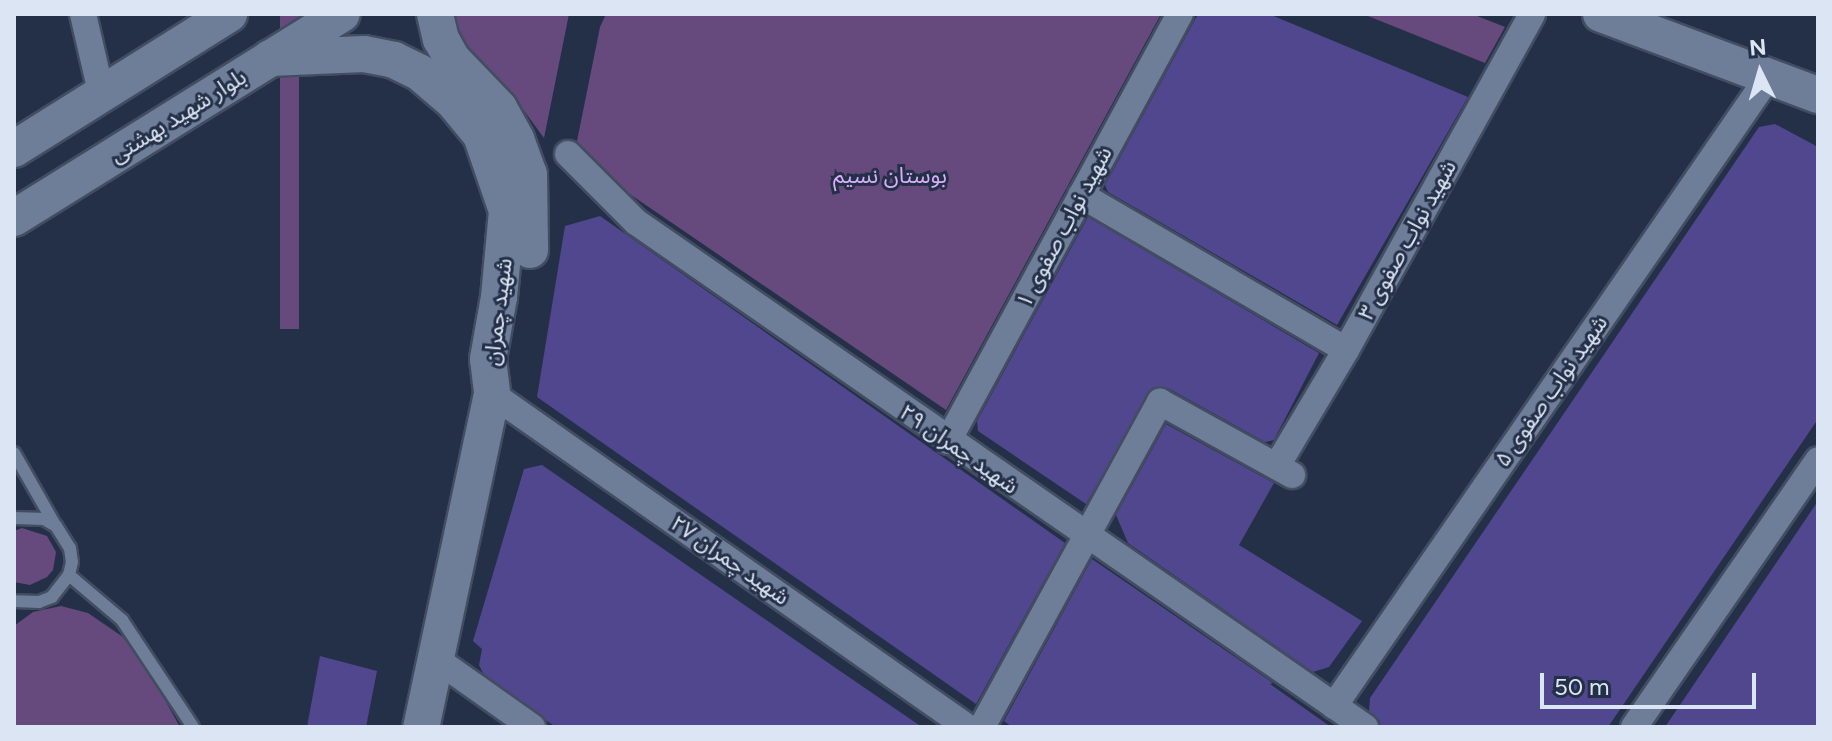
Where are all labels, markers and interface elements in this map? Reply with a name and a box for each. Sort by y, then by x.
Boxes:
north arrow [1720,32,1800,112]
text: N [1748,33,1768,62]
street label: بلوار شهید بهشتی [105,64,251,168]
street label: شهید نواب صفوی ۱ [1010,142,1118,312]
street label: شهید نواب صفوی ۳ [1352,156,1462,324]
park label: بوستان نسیم [833,163,947,189]
street label: شهید چمران [478,257,518,367]
street label: شهید نواب صفوی ۵ [1489,310,1613,472]
street label: شهید چمران ۲۹ [895,398,1023,500]
street label: شهید چمران ۲۷ [666,509,794,611]
scale bar [1544,657,1760,707]
text: 50 m [1554,672,1610,701]

